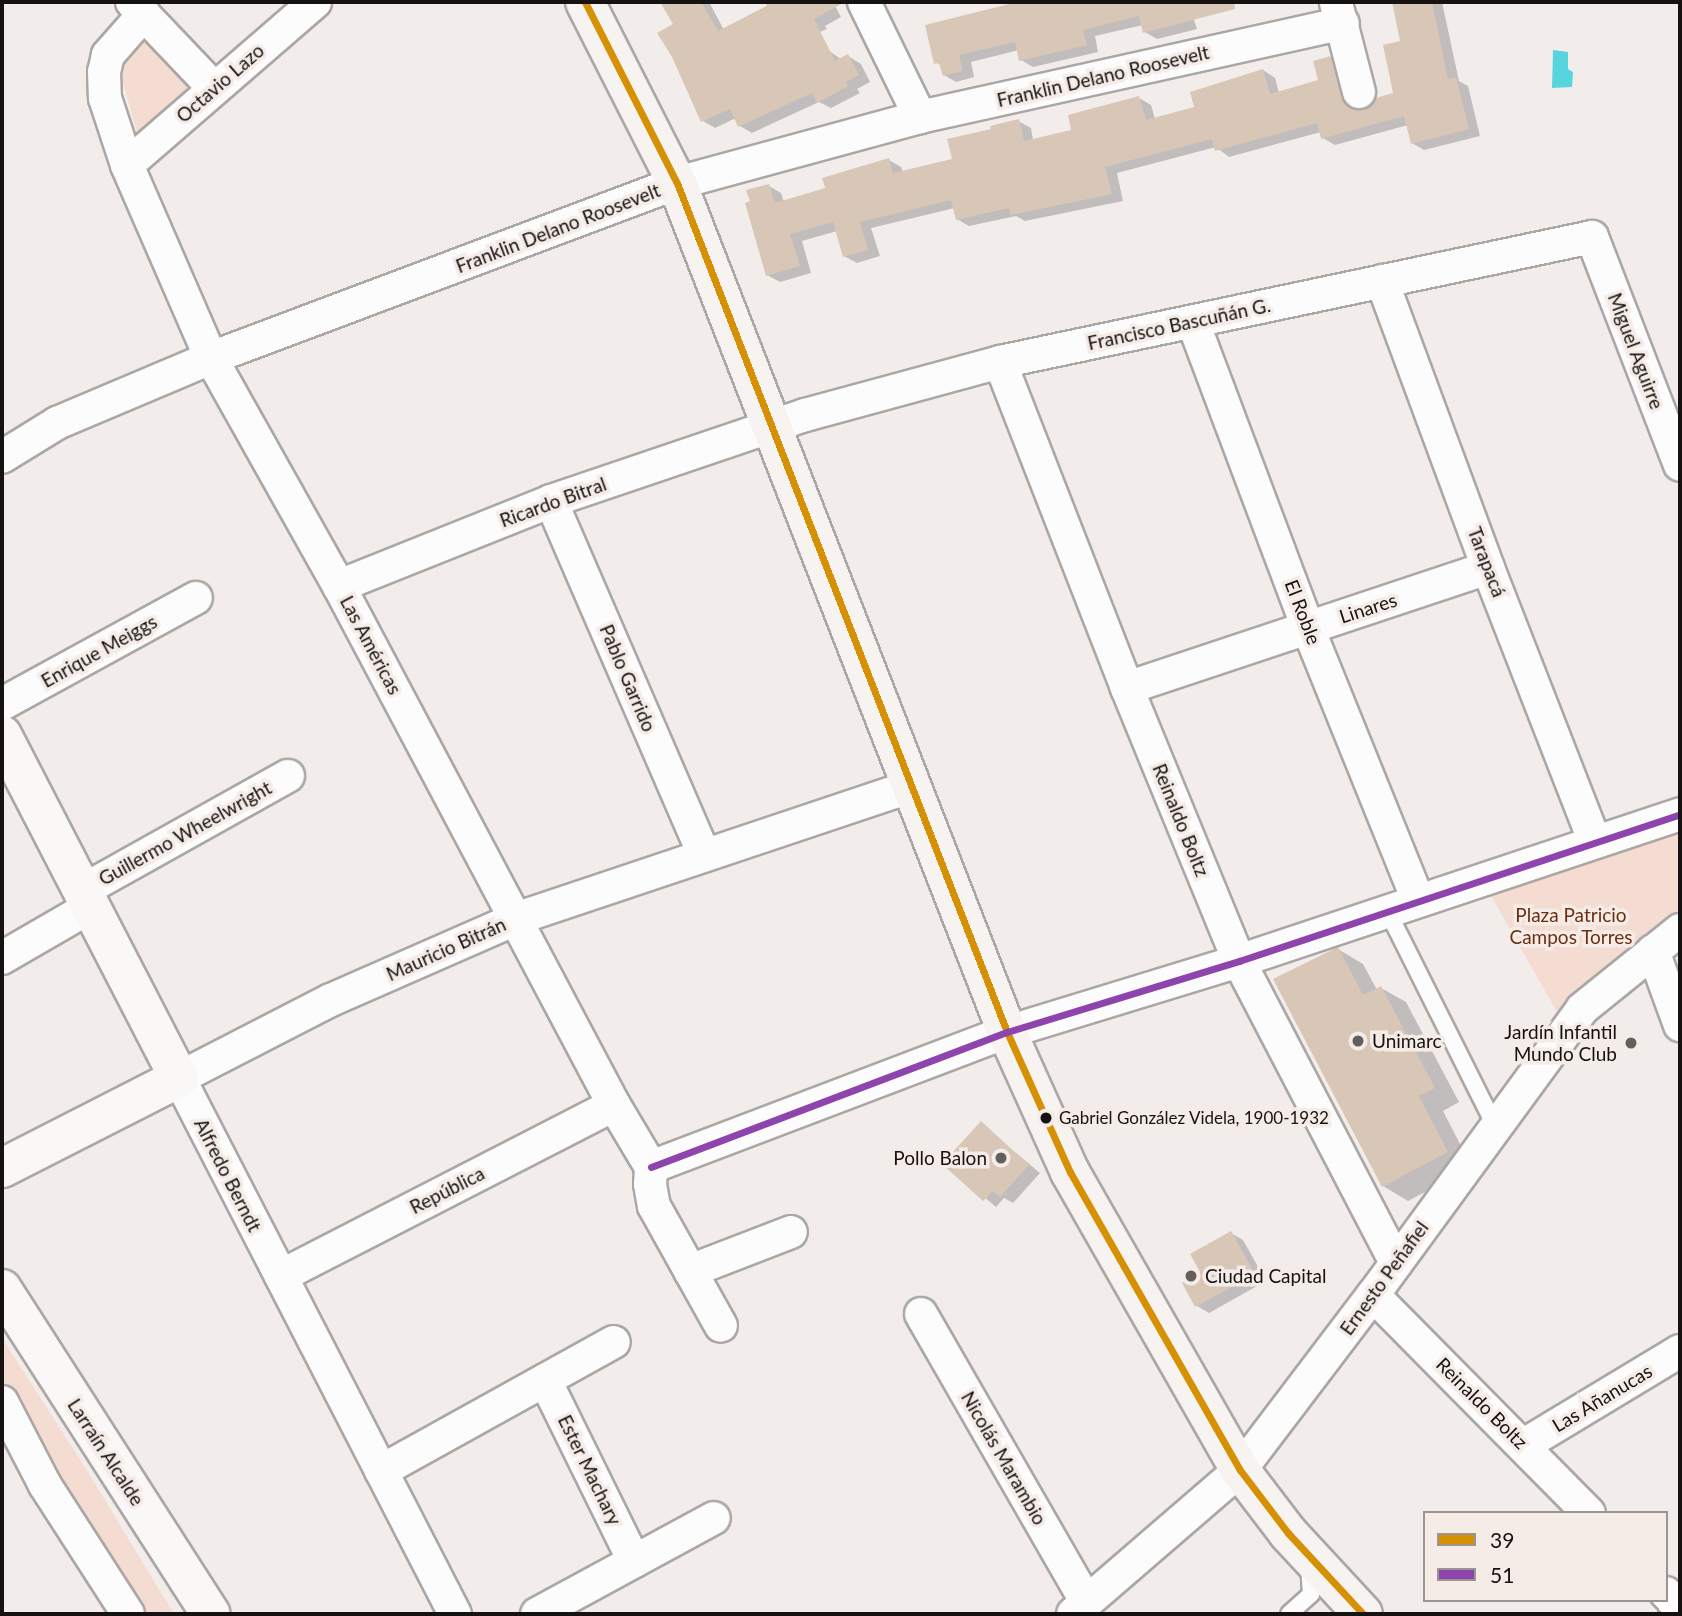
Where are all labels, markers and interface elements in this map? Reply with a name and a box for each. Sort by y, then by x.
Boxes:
street label: Octavio Lazo [172,39,268,127]
street label: Franklin Delano Roosevelt [995,40,1211,112]
street label: Franklin Delano Roosevelt [453,178,663,278]
street label: Miguel Aguirre [1603,289,1669,413]
street label: Francisco Bascuñán G. [1085,293,1273,355]
street label: Ricardo Bitral [497,472,609,532]
street label: Tarapacá [1463,524,1511,600]
street label: El Roble [1280,576,1326,648]
street label: Linares [1336,588,1400,628]
street label: Las Américas [335,592,407,698]
street label: Enrique Meiggs [37,610,161,692]
street label: Pablo Garrido [595,621,661,735]
street label: Reinaldo Boltz [1148,760,1214,880]
street label: Guillermo Wheelwright [94,776,276,890]
park label: Plaza Patricio Campos Torres [1509,904,1633,948]
street label: Mauricio Bitrán [383,912,509,986]
place label: Jardín Infantil Mundo Club [1504,1021,1617,1065]
place label: Unimarc [1372,1030,1442,1052]
marker: Unimarc [1350,1033,1366,1049]
marker: Jardín Infantil Mundo Club [1623,1035,1639,1051]
place label: Gabriel González Videla, 1900-1932 [1059,1108,1329,1128]
marker: Gabriel González Videla, 1900-1932 [1039,1111,1053,1125]
street label: Alfredo Berndt [190,1115,266,1235]
place label: Pollo Balon [893,1147,987,1169]
marker: Pollo Balon [993,1150,1009,1166]
street label: República [406,1162,488,1218]
street label: Ernesto Peñafiel [1335,1217,1433,1339]
place label: Ciudad Capital [1205,1265,1327,1287]
marker: Ciudad Capital [1183,1268,1199,1284]
street label: Reinaldo Boltz [1432,1353,1532,1453]
street label: Las Añanucas [1548,1359,1656,1437]
street label: Nicolás Marambio [957,1387,1051,1529]
street label: Larraín Alcalde [63,1394,149,1510]
street label: Ester Machary [553,1411,627,1529]
legend [1423,1511,1668,1602]
text: 39 [1490,1527,1514,1552]
text: 51 [1490,1562,1514,1587]

